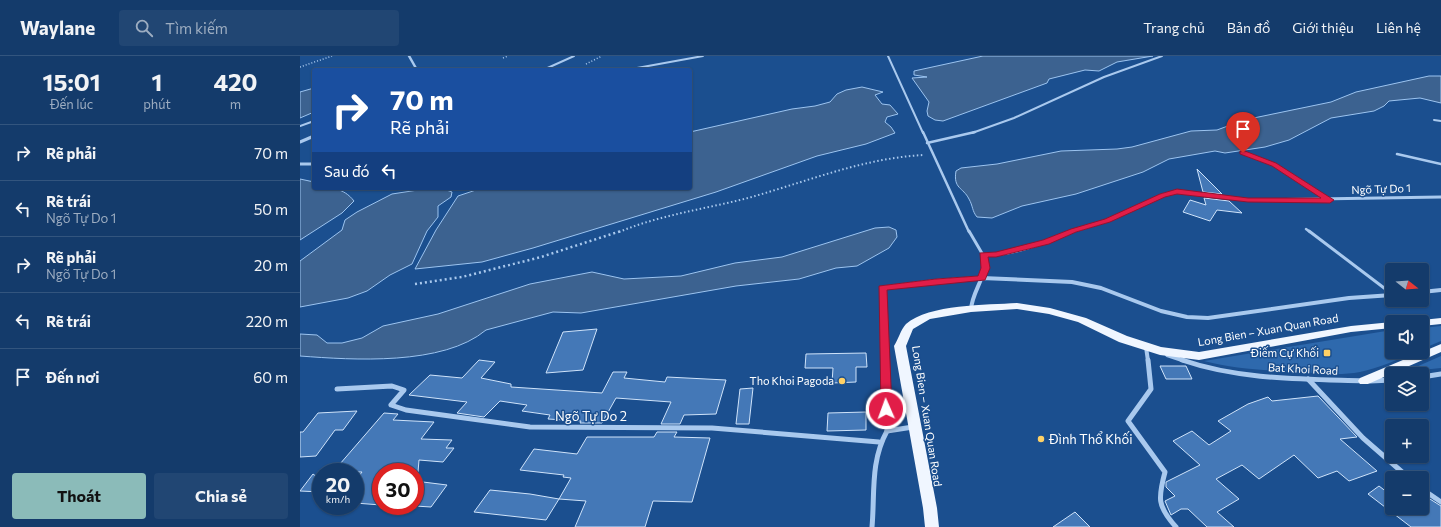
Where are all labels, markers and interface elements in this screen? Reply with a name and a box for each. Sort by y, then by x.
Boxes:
search box [119,10,399,46]
text: Waylane [20,16,95,39]
icon: search [133,17,155,39]
text: Tìm kiếm [165,19,228,37]
text: Trang chủ [1143,19,1205,36]
text: Bản đồ [1227,19,1270,36]
text: Giới thiệu [1292,19,1354,36]
text: Liên hệ [1376,19,1421,36]
text: 15:01 [43,67,101,96]
text: 1 [152,67,162,96]
text: 420 [213,67,257,96]
text: 70 m [390,82,454,116]
icon: right [324,84,376,136]
text: Đến lúc [50,96,93,112]
text: phút [143,96,171,112]
text: m [230,96,241,112]
pin [1226,112,1260,153]
text: Rẽ phải [390,116,449,138]
icon: arrive [1232,118,1254,140]
icon: right [12,142,34,164]
text: Rẽ phải [46,144,96,162]
text: 70 m [254,144,288,162]
icon: left [378,160,400,182]
text: Sau đó [324,162,370,180]
street label: Ngõ Tự Do 1 [1351,181,1411,196]
text: Rẽ trái [46,192,91,210]
icon: left [12,198,34,220]
text: 50 m [254,200,288,218]
text: Ngõ Tự Do 1 [46,210,116,226]
text: Rẽ phải [46,248,96,266]
icon: right [12,254,34,276]
text: 20 m [254,256,288,274]
north arrow [1385,263,1429,307]
map controls [1385,263,1429,515]
text: Ngõ Tự Do 1 [46,266,116,282]
icon: left [12,310,34,332]
street label: Long Bien – Xuan Quan Road [1197,311,1339,348]
text: Rẽ trái [46,312,91,330]
text: 220 m [246,312,288,330]
button: sound [1385,315,1429,359]
street label: Long Bien – Xuan Quan Road [910,344,945,487]
place label: Điếm Cự Khối [1250,346,1319,359]
marker: Điếm Cự Khối [1322,348,1332,358]
street label: Bat Khoi Road [1268,360,1338,377]
icon: arrive [12,366,34,388]
button: layers [1385,367,1429,411]
text: Đến nơi [46,368,99,386]
text: 60 m [253,368,288,386]
place label: Tho Khoi Pagoda [750,374,834,387]
marker: Tho Khoi Pagoda [837,376,847,386]
position arrow [865,388,907,430]
street label: Ngõ Tự Do 2 [555,408,627,424]
button: + [1385,419,1429,463]
place label: Đình Thổ Khối [1048,431,1133,447]
marker: Đình Thổ Khối [1036,434,1046,444]
speed limit sign: 30 [372,463,424,515]
button: − [1385,471,1429,515]
text: 20 [326,472,350,496]
button: Thoát [12,473,146,519]
button: Chia sẻ [154,473,288,519]
text: km/h [326,493,350,505]

